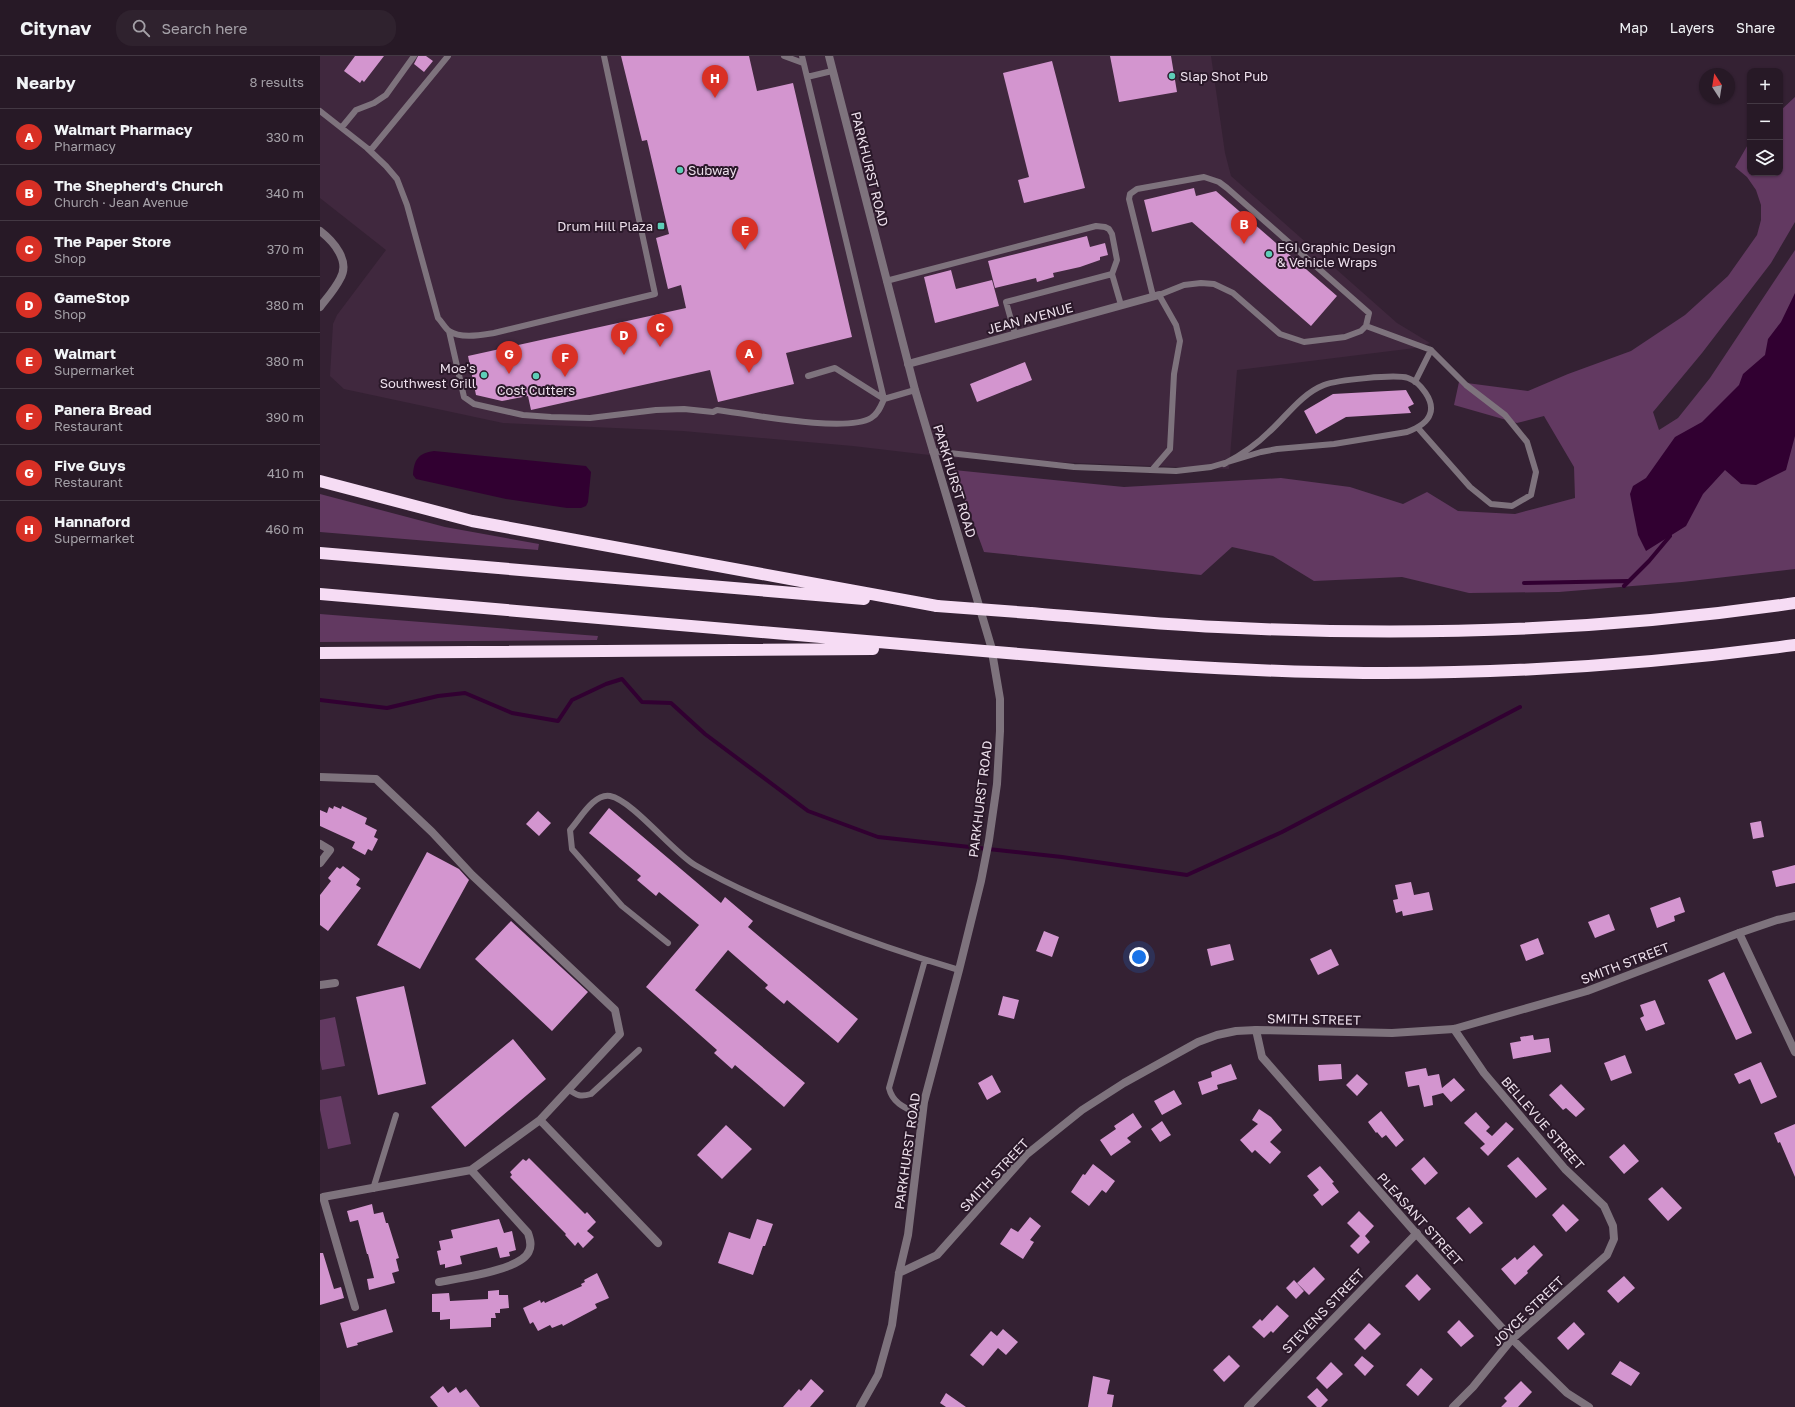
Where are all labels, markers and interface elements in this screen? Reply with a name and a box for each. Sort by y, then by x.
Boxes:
search box [116,10,396,46]
text: Citynav [20,16,92,39]
icon: search [130,17,152,39]
text: Search here [162,19,247,37]
text: Map [1619,19,1648,36]
text: Layers [1670,19,1714,36]
text: Share [1736,19,1775,36]
pin: H [702,65,728,98]
place label: Slap Shot Pub [1180,68,1268,84]
north arrow [1699,68,1735,104]
map controls [1747,68,1783,176]
button: + [1747,68,1783,104]
marker: Slap Shot Pub [1167,71,1177,81]
text: Nearby [16,72,76,93]
text: 8 results [250,74,304,90]
button: − [1747,104,1783,140]
street label: PARKHURST ROAD [848,110,892,228]
text: Walmart Pharmacy [54,120,193,138]
text: A [24,129,34,145]
text: 330 m [266,129,304,145]
text: Pharmacy [54,138,116,154]
button: layers [1747,140,1783,176]
place label: Subway [688,162,737,178]
marker: Subway [675,165,685,175]
text: The Shepherd's Church [54,176,223,194]
text: B [24,185,34,201]
text: 340 m [266,185,304,201]
text: Church · Jean Avenue [54,194,188,210]
pin: B [1231,211,1257,244]
pin: E [732,217,758,250]
place label: Drum Hill Plaza [557,218,653,234]
marker: Drum Hill Plaza [656,221,666,231]
text: The Paper Store [54,232,171,250]
place label: EGI Graphic Design & Vehicle Wraps [1277,239,1396,270]
text: C [24,241,34,257]
text: 370 m [267,241,304,257]
marker: EGI Graphic Design & Vehicle Wraps [1264,249,1274,259]
text: Shop [54,250,86,266]
text: GameStop [54,288,130,306]
text: D [24,297,34,313]
text: 380 m [266,297,304,313]
street label: JEAN AVENUE [985,299,1075,337]
text: Shop [54,306,86,322]
pin: C [647,314,673,347]
pin: D [611,322,637,355]
pin: A [736,340,762,373]
pin: G [496,341,522,374]
text: Walmart [54,344,116,362]
pin: F [552,344,578,377]
text: E [25,353,33,369]
text: 380 m [266,353,304,369]
place label: Moe's Southwest Grill [380,360,476,391]
text: Supermarket [54,362,135,378]
marker: Moe's Southwest Grill [479,370,489,380]
marker: Cost Cutters [531,371,541,381]
place label: Cost Cutters [497,382,575,398]
text: Panera Bread [54,400,152,418]
text: F [25,409,33,425]
text: 390 m [266,409,304,425]
text: Restaurant [54,418,123,434]
street label: PARKHURST ROAD [930,422,980,540]
text: Five Guys [54,456,126,474]
text: G [24,465,34,481]
text: 410 m [267,465,304,481]
text: Restaurant [54,474,123,490]
text: Hannaford [54,512,130,530]
text: H [24,521,34,537]
text: 460 m [265,521,304,537]
text: Supermarket [54,530,135,546]
street label: PARKHURST ROAD [965,740,995,858]
street label: SMITH STREET [1578,939,1672,987]
your location [1129,947,1149,967]
street label: SMITH STREET [1267,1010,1361,1028]
street label: BELLEVUE STREET [1498,1073,1588,1173]
street label: PARKHURST ROAD [891,1092,923,1210]
street label: SMITH STREET [956,1135,1032,1215]
street label: PLEASANT STREET [1374,1169,1466,1269]
street label: STEVENS STREET [1279,1265,1367,1357]
street label: JOYCE STREET [1489,1273,1567,1349]

